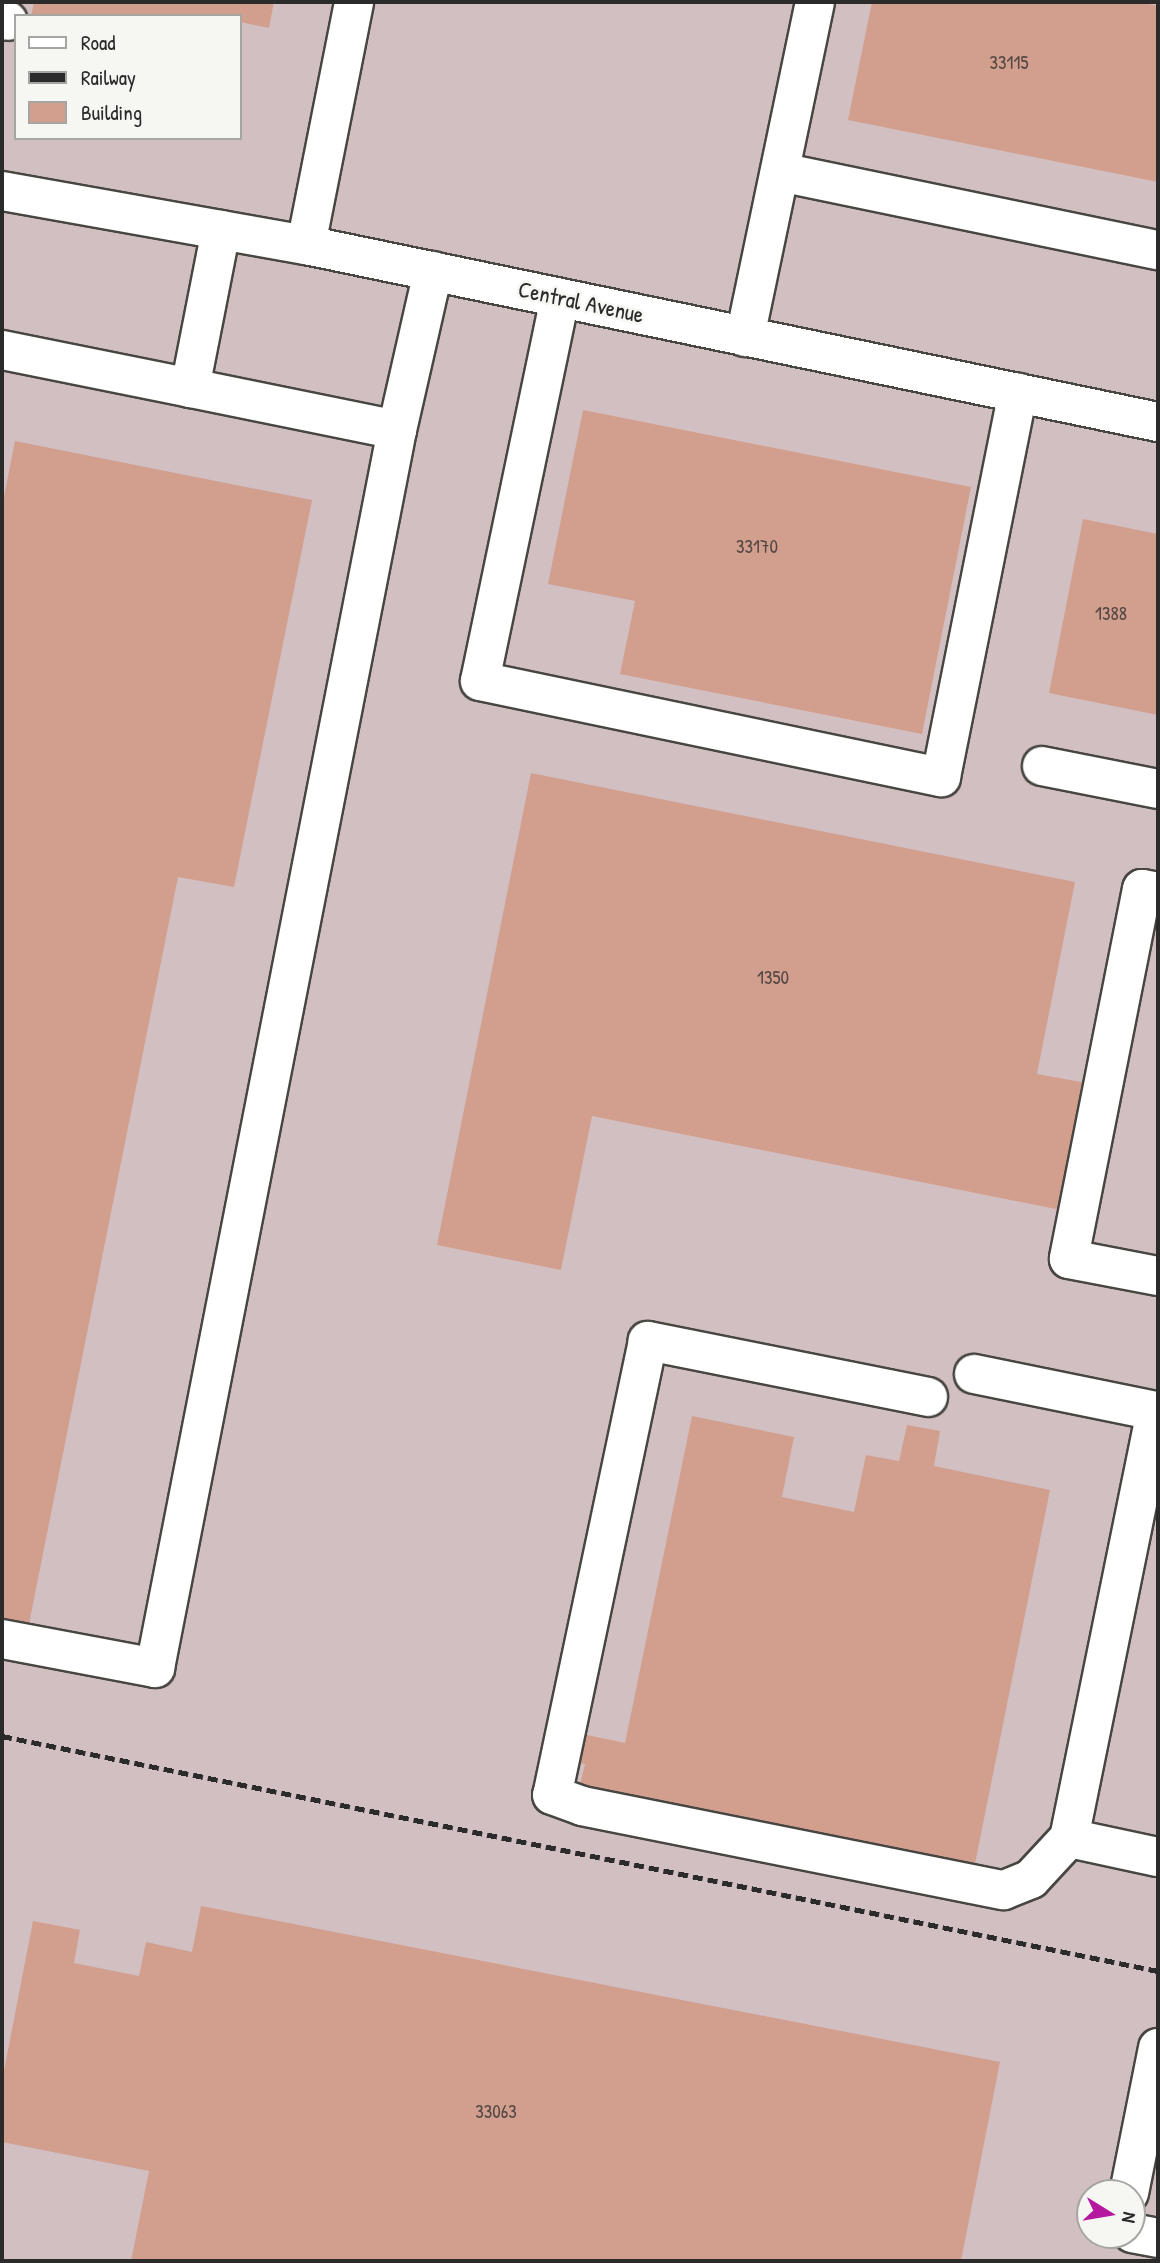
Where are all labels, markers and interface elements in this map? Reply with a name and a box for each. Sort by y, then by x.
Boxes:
legend [14,14,242,140]
text: Road [81,28,115,57]
house number: 33115 [990,52,1028,74]
text: Railway [81,63,136,92]
text: Building [81,98,142,127]
street label: Central Avenue [516,275,646,329]
house number: 33170 [736,536,778,558]
house number: 1388 [1095,603,1127,625]
house number: 1350 [757,967,789,989]
house number: 33063 [475,2101,517,2123]
north arrow [1076,2179,1146,2249]
text: N [1116,2210,1143,2225]

